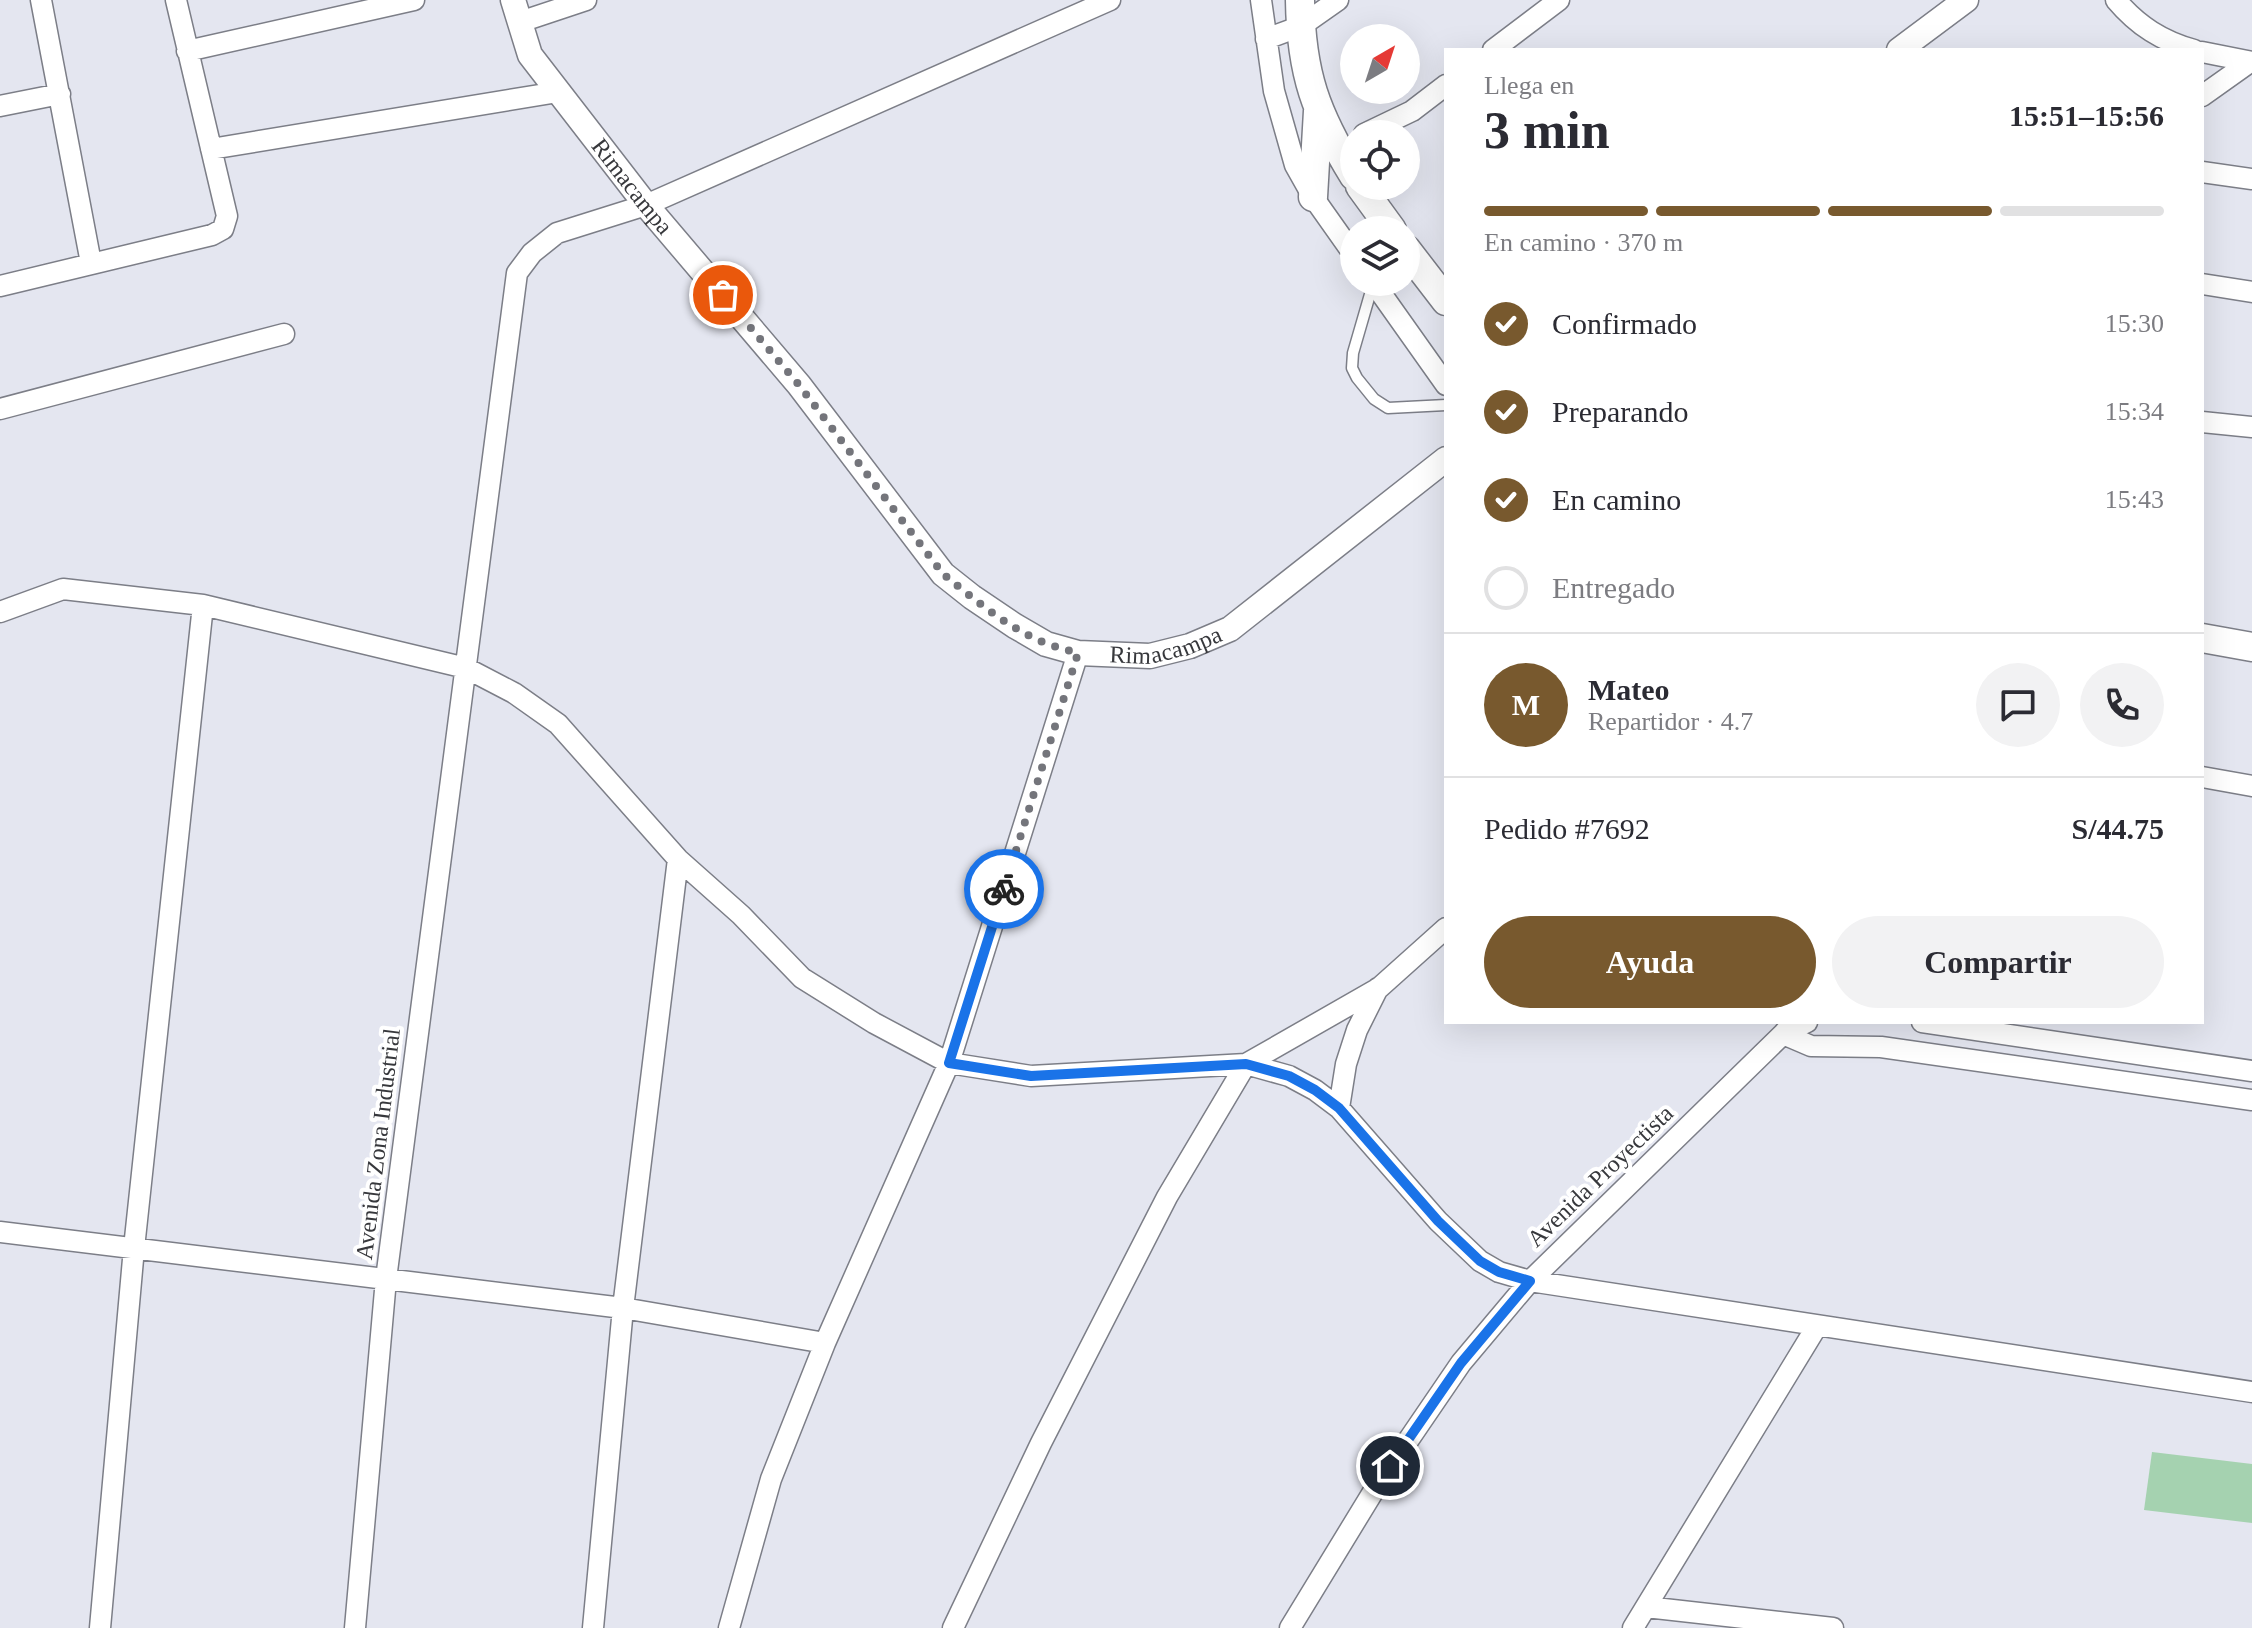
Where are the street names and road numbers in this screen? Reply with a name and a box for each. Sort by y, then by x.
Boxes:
street label: Rimacampa [586,133,678,240]
street label: Rimacampa [1109,621,1226,669]
street label: Avenida Zona Industrial [351,1027,405,1261]
street label: Avenida Proyectista [1522,1100,1678,1252]

